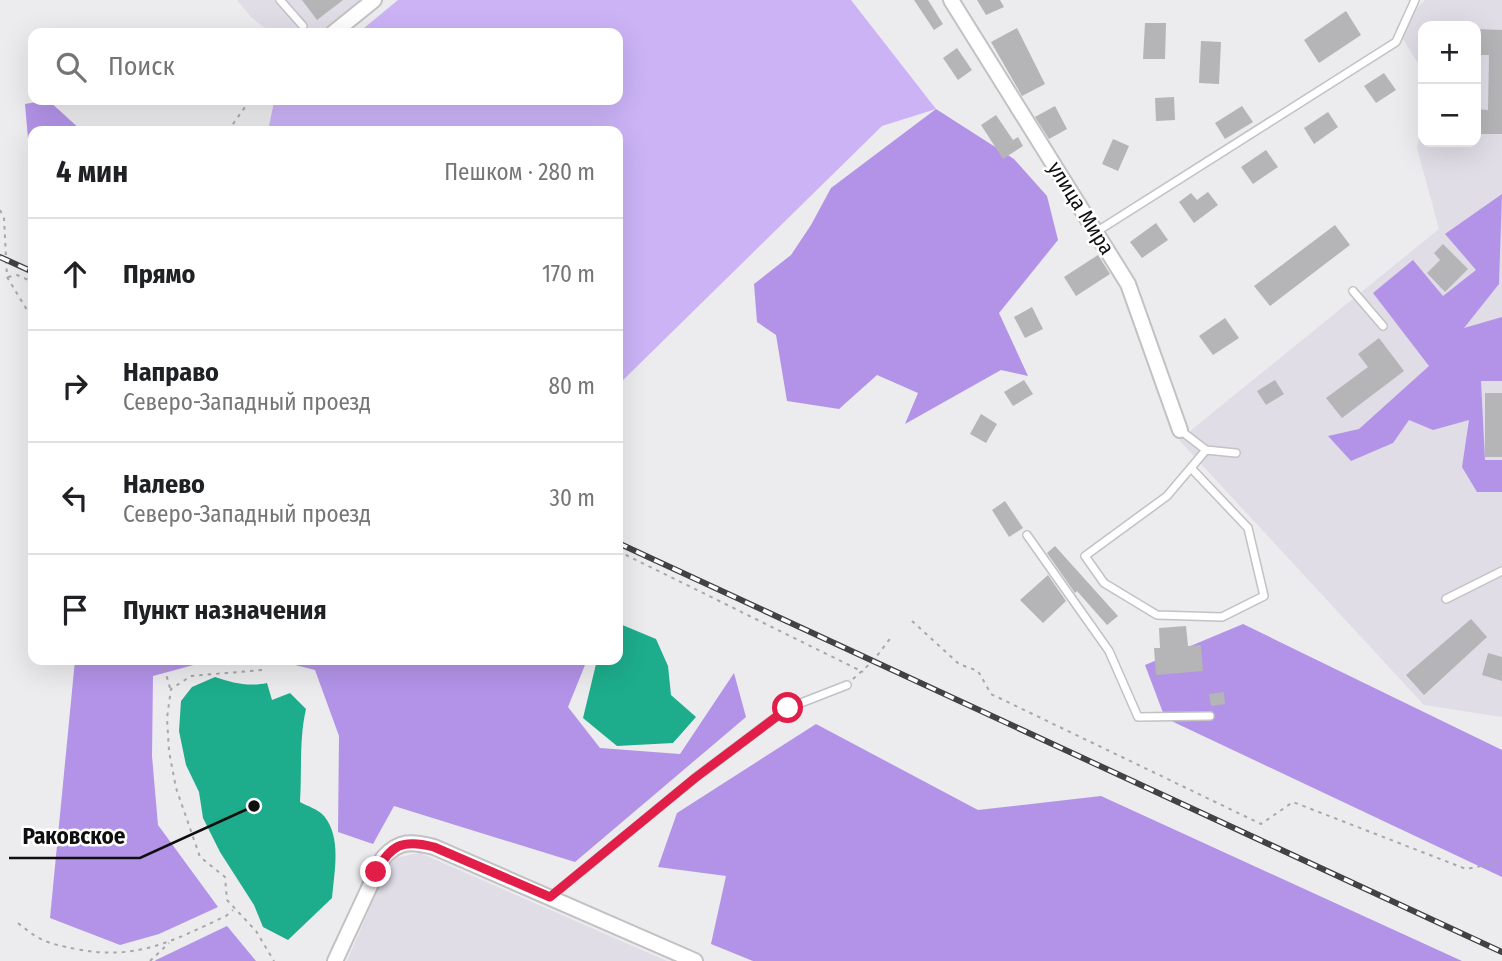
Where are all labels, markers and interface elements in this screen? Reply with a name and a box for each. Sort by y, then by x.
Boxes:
map controls [1418,21,1481,147]
button: + [1418,21,1481,84]
search box [28,28,623,105]
icon: search [52,48,90,86]
text: Поиск [108,51,175,82]
button: − [1418,84,1481,147]
text: 4 мин [56,154,128,190]
street label: улица Мира [1042,157,1120,259]
text: Пешком · 280 m [444,158,595,186]
icon: ahead [56,255,94,293]
text: Прямо [123,259,195,290]
text: 170 m [542,260,595,288]
text: Направо [123,357,219,388]
icon: right [56,367,94,405]
text: 80 m [548,372,595,400]
text: Северо-Западный проезд [123,388,371,416]
text: Налево [123,469,205,500]
icon: left [56,479,94,517]
text: 30 m [550,484,595,512]
text: Северо-Западный проезд [123,500,371,528]
icon: arrive [56,591,94,629]
text: Пункт назначения [123,595,327,626]
route start [772,692,803,723]
callout: Раковское [9,814,140,858]
text: Раковское [22,822,126,850]
route end [360,856,391,887]

